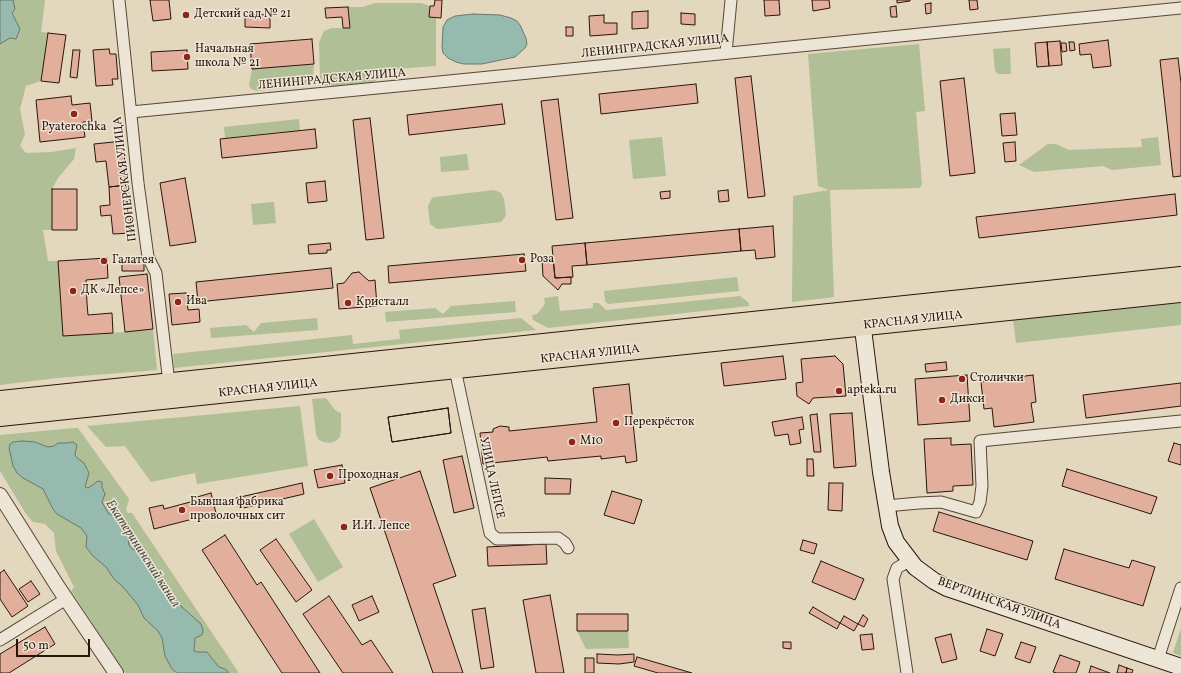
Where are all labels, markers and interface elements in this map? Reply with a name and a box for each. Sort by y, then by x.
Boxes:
place label: Детский сад № 21 [194,8,291,22]
marker: Детский сад № 21 [181,10,191,20]
street label: ЛЕНИНГРАДСКАЯ УЛИЦА [580,32,730,62]
place label: Начальная школа № 21 [195,43,260,71]
marker: Начальная школа № 21 [182,52,192,62]
street label: ЛЕНИНГРАДСКАЯ УЛИЦА [257,66,407,94]
marker: Pyaterochka [69,109,79,119]
street label: ПИОНЕРСКАЯ УЛИЦА [111,116,141,242]
place label: Pyaterochka [41,121,107,135]
place label: Роза [530,253,554,267]
place label: Галатея [112,254,154,268]
marker: Роза [517,255,527,265]
marker: Галатея [99,256,109,266]
place label: ДК «Лепсе» [81,284,144,298]
marker: ДК «Лепсе» [68,286,78,296]
place label: Ива [186,295,207,309]
place label: Кристалл [356,296,409,310]
marker: Ива [173,297,183,307]
marker: Кристалл [343,298,353,308]
street label: КРАСНАЯ УЛИЦА [863,309,963,333]
street label: КРАСНАЯ УЛИЦА [540,343,640,367]
place label: Столички [970,372,1024,386]
marker: Столички [957,374,967,384]
street label: КРАСНАЯ УЛИЦА [218,377,318,401]
place label: apteka.ru [847,384,897,398]
marker: apteka.ru [834,386,844,396]
place label: Дикси [950,393,985,407]
marker: Дикси [937,395,947,405]
place label: Перекрёсток [624,416,694,430]
marker: Перекрёсток [611,418,621,428]
place label: М10 [580,435,603,449]
street label: УЛИЦА ЛЕПСЕ [475,436,507,520]
marker: М10 [567,437,577,447]
place label: Проходная [338,469,399,483]
marker: Проходная [325,471,335,481]
place label: Бывшая фабрика проволочных сит [190,496,285,524]
water label: Екатерининский канал [101,497,183,611]
marker: Бывшая фабрика проволочных сит [177,505,187,515]
place label: И.И. Лепсе [352,520,410,534]
marker: И.И. Лепсе [339,522,349,532]
street label: ВЕРТЛИНСКАЯ УЛИЦА [935,575,1063,633]
scale bar [18,631,92,657]
text: 50 m [23,638,49,654]

